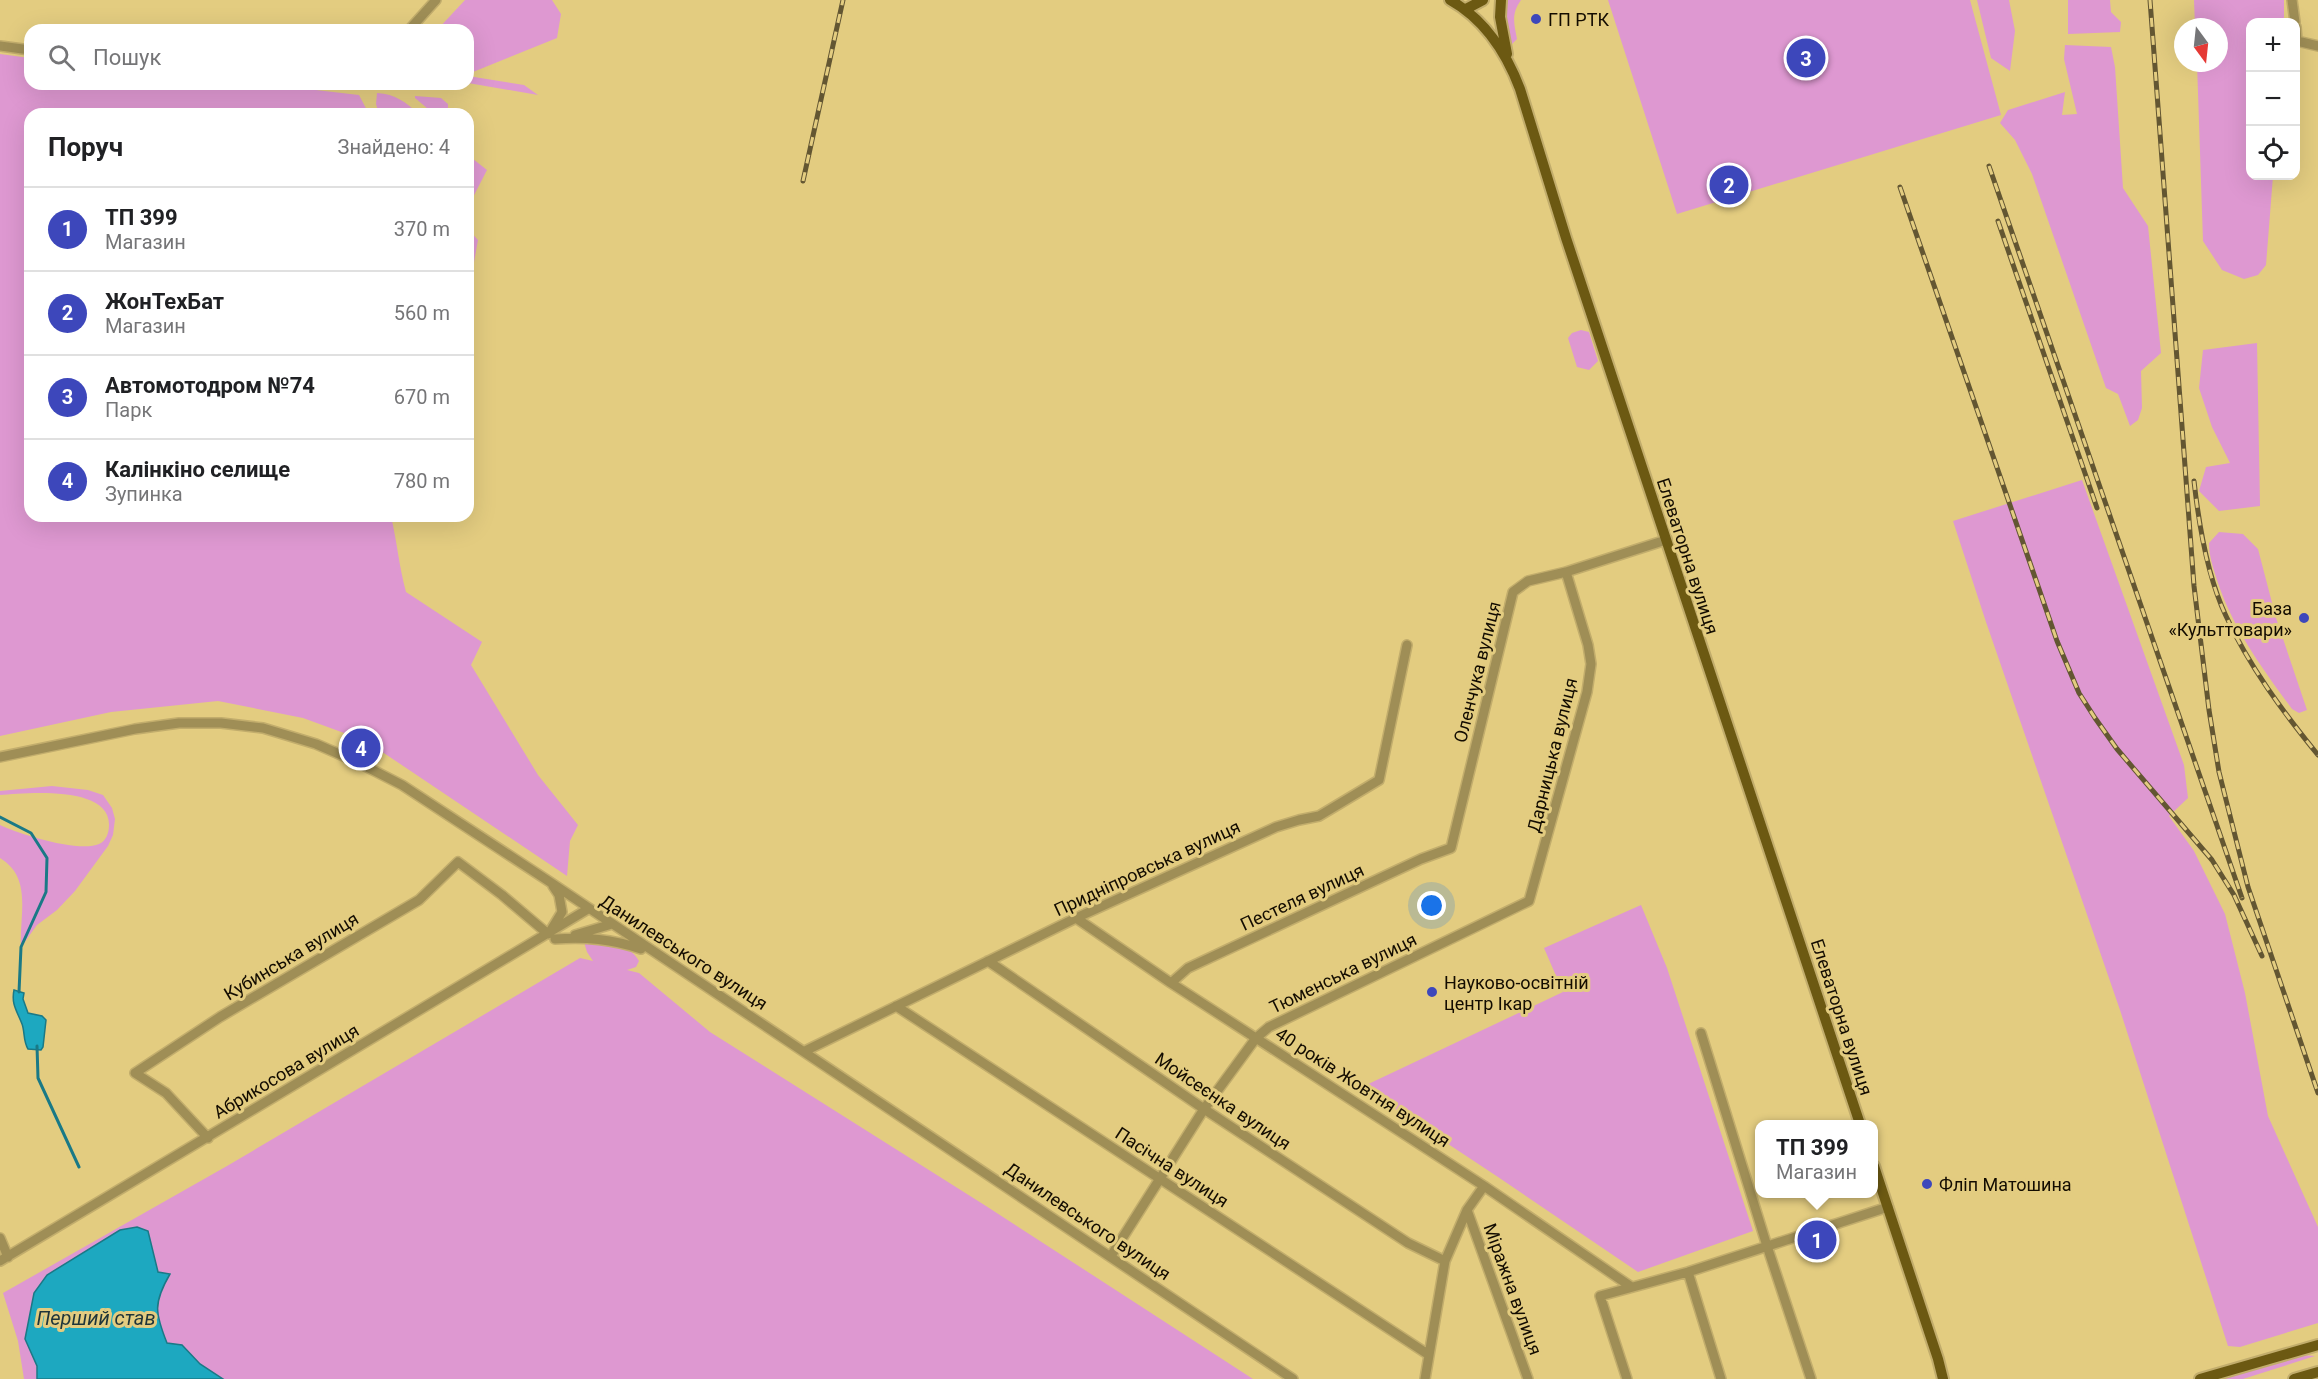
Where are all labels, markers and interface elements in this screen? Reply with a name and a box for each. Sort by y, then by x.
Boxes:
place label: ГП РТК [1548,9,1609,30]
marker: ГП РТК [1529,12,1543,26]
north arrow [2174,18,2228,72]
map controls [2246,18,2300,180]
button: + [2246,18,2300,72]
search box [24,24,474,90]
pin: 3 [1786,36,1826,80]
icon: search [45,41,78,74]
text: Пошук [93,45,161,70]
button: − [2246,72,2300,126]
button: locate [2246,126,2300,180]
text: Поруч [48,132,123,162]
text: Знайдено: 4 [338,135,450,159]
pin: 2 [1710,162,1748,207]
text: ТП 399 [105,205,178,230]
text: 1 [62,217,73,241]
text: 370 m [394,217,450,241]
text: Магазин [105,230,186,254]
text: ЖонТехБат [105,289,224,314]
text: 2 [62,301,73,325]
text: 560 m [394,301,450,325]
text: Магазин [105,314,186,338]
text: Автомотодром №74 [105,373,315,398]
text: 3 [62,385,73,409]
text: 670 m [394,385,450,409]
text: Парк [105,398,152,422]
text: Калінкіно селище [105,457,290,482]
text: 4 [62,469,73,493]
text: 780 m [394,469,450,493]
street label: Елеваторна вулиця [1653,475,1723,637]
text: Зупинка [105,482,183,506]
place label: База «Культтовари» [2168,598,2292,640]
street label: Оленчука вулиця [1449,599,1505,745]
marker: База «Культтовари» [2297,611,2311,625]
street label: Дарницька вулиця [1523,676,1581,834]
pin: 4 [342,726,380,771]
street label: Придніпровська вулиця [1051,816,1243,920]
street label: Пестеля вулиця [1237,859,1367,935]
street label: Данилевського вулиця [596,890,772,1014]
your location [1417,891,1446,920]
street label: Кубинська вулиця [220,908,362,1004]
street label: Тюменська вулиця [1266,928,1420,1018]
street label: Елеваторна вулиця [1807,936,1877,1098]
place label: Науково-освітній центр Ікар [1444,972,1589,1014]
marker: Науково-освітній центр Ікар [1425,985,1439,999]
street label: Абрикосова вулиця [209,1019,363,1123]
street label: 40 років Жовтня вулиця [1272,1023,1454,1151]
street label: Мойсеєнка вулиця [1151,1048,1295,1154]
popup [1755,1120,1878,1198]
street label: Пасічна вулиця [1111,1123,1233,1211]
text: ТП 399 [1776,1135,1849,1160]
street label: Данилевського вулиця [1001,1158,1175,1284]
text: Магазин [1776,1160,1857,1184]
place label: Фліп Матошина [1939,1174,2072,1195]
marker: Фліп Матошина [1920,1177,1934,1191]
pin: 1 [1798,1218,1836,1262]
street label: Міражна вулиця [1479,1220,1547,1358]
water label: Перший став [36,1306,156,1330]

